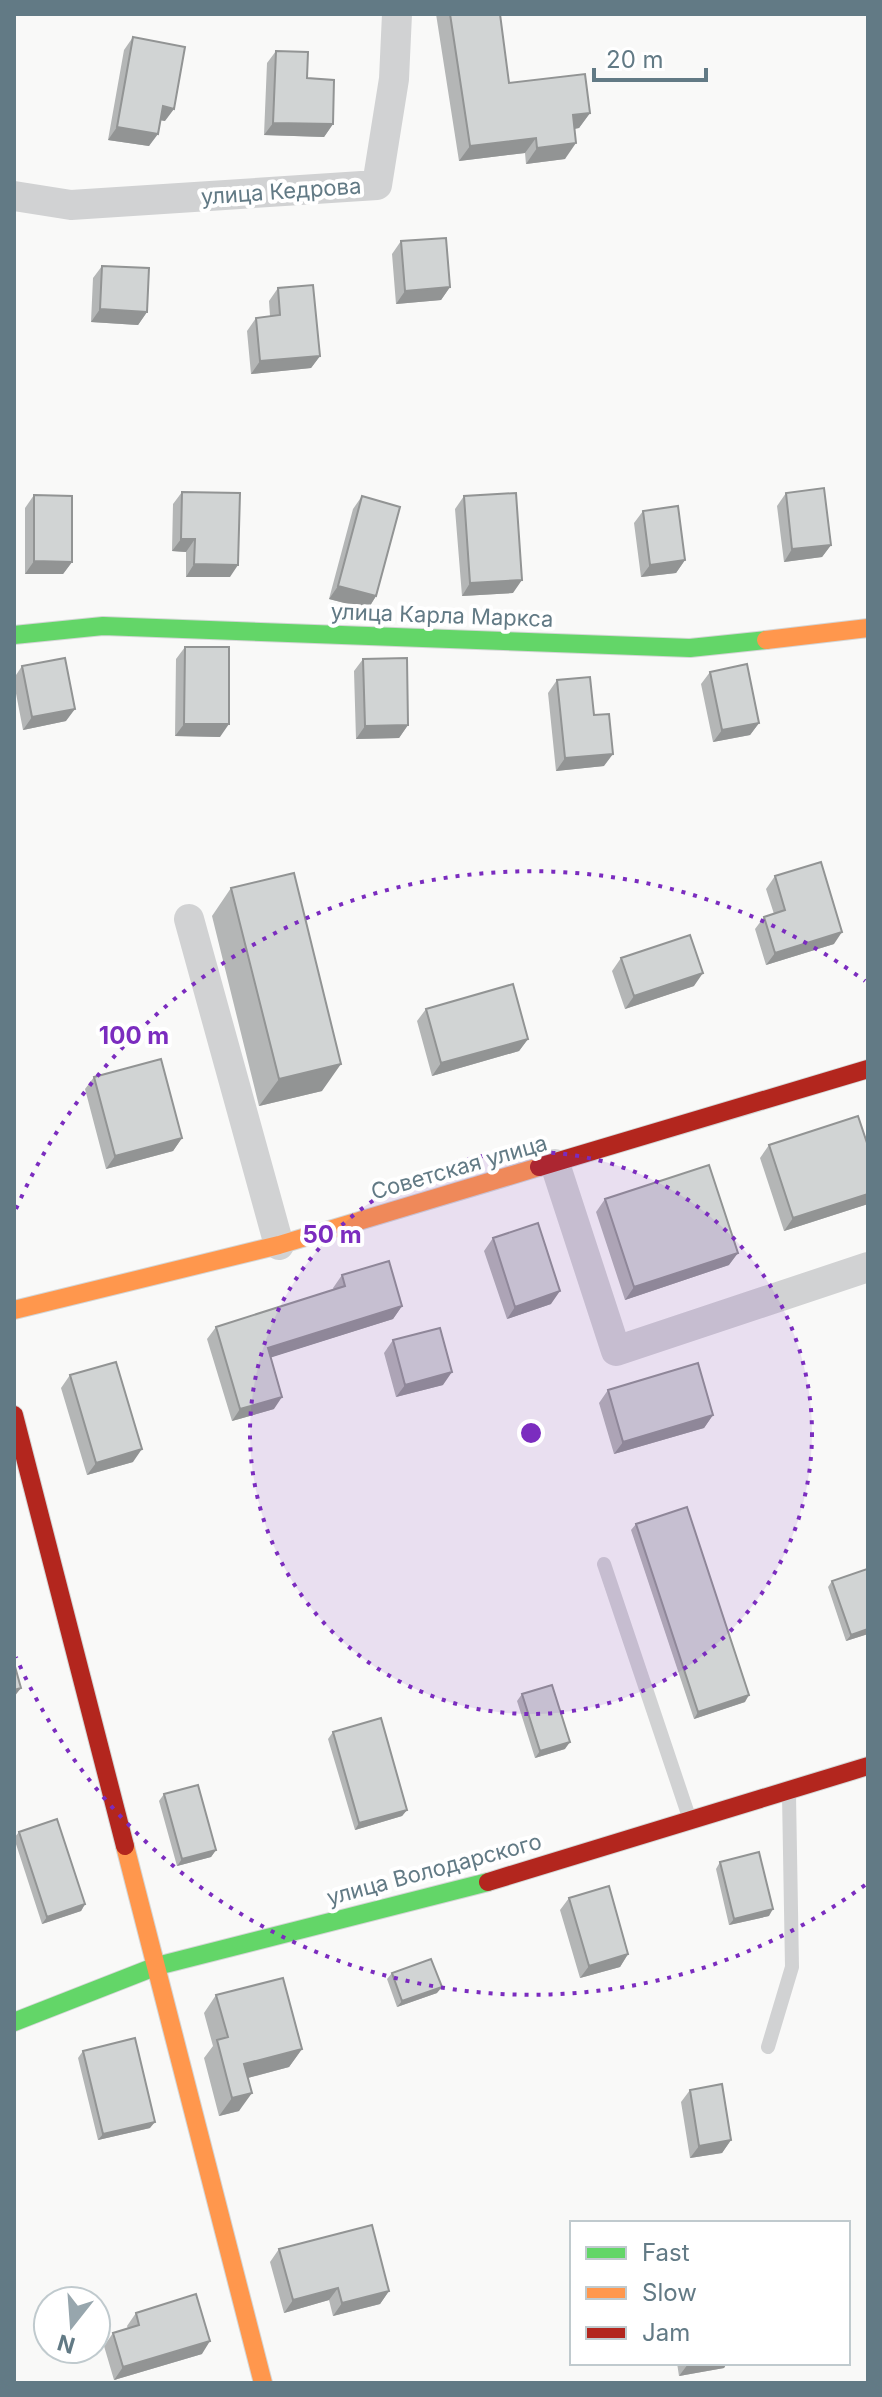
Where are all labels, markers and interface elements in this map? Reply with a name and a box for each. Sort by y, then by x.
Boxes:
scale bar [594,32,706,82]
text: 20 m [606,45,664,74]
street label: улица Кедрова [200,172,362,210]
street label: улица Карла Маркса [330,598,554,632]
text: 100 m [99,1021,169,1050]
street label: Советская улица [368,1129,550,1205]
text: 50 m [302,1220,362,1249]
centre of rings [517,1419,545,1447]
street label: улица Володарского [324,1828,544,1910]
legend [570,2221,850,2365]
text: Fast [642,2238,690,2267]
text: Slow [642,2278,697,2307]
north arrow [32,2285,112,2365]
text: Jam [642,2318,690,2347]
text: N [54,2329,78,2359]

